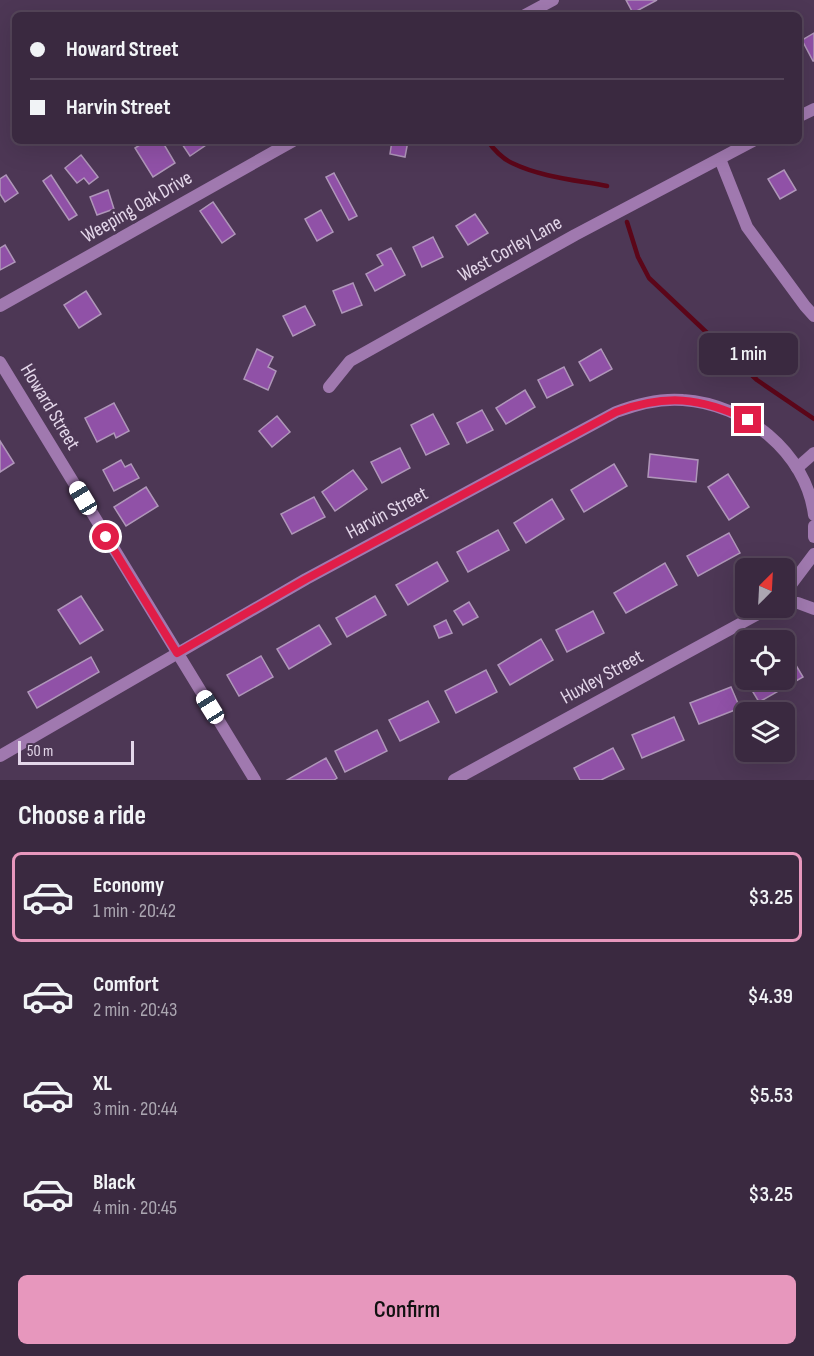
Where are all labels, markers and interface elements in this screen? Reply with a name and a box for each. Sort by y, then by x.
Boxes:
text: Howard Street [66,36,179,63]
text: Harvin Street [66,94,170,121]
street label: Weeping Oak Drive [77,166,197,248]
street label: West Corley Lane [454,211,566,287]
callout: 1 min [698,333,798,375]
text: 1 min [730,342,767,366]
street label: Howard Street [15,360,85,454]
route end [734,406,761,433]
car [66,478,100,518]
street label: Harvin Street [342,481,432,545]
route start [92,523,119,550]
north arrow [735,558,795,618]
map controls [735,558,795,762]
button: locate [735,630,795,690]
street label: Huxley Street [556,645,648,709]
car [193,687,227,727]
button: layers [735,702,795,762]
scale bar [18,738,134,766]
text: 50 m [27,742,53,761]
text: Choose a ride [18,800,146,832]
icon: car [21,870,75,924]
text: Economy [93,872,164,899]
text: $3.25 [748,884,793,911]
text: 1 min · 20:42 [93,899,176,923]
icon: car [21,969,75,1023]
text: Comfort [93,971,159,998]
text: $4.39 [748,983,793,1010]
text: 2 min · 20:43 [93,998,177,1022]
icon: car [21,1068,75,1122]
text: XL [93,1070,112,1097]
text: $5.53 [749,1082,793,1109]
text: 3 min · 20:44 [93,1097,178,1121]
icon: car [21,1167,75,1221]
text: Black [93,1169,135,1196]
text: $3.25 [748,1181,793,1208]
text: 4 min · 20:45 [93,1196,177,1220]
button: Confirm [18,1275,796,1344]

